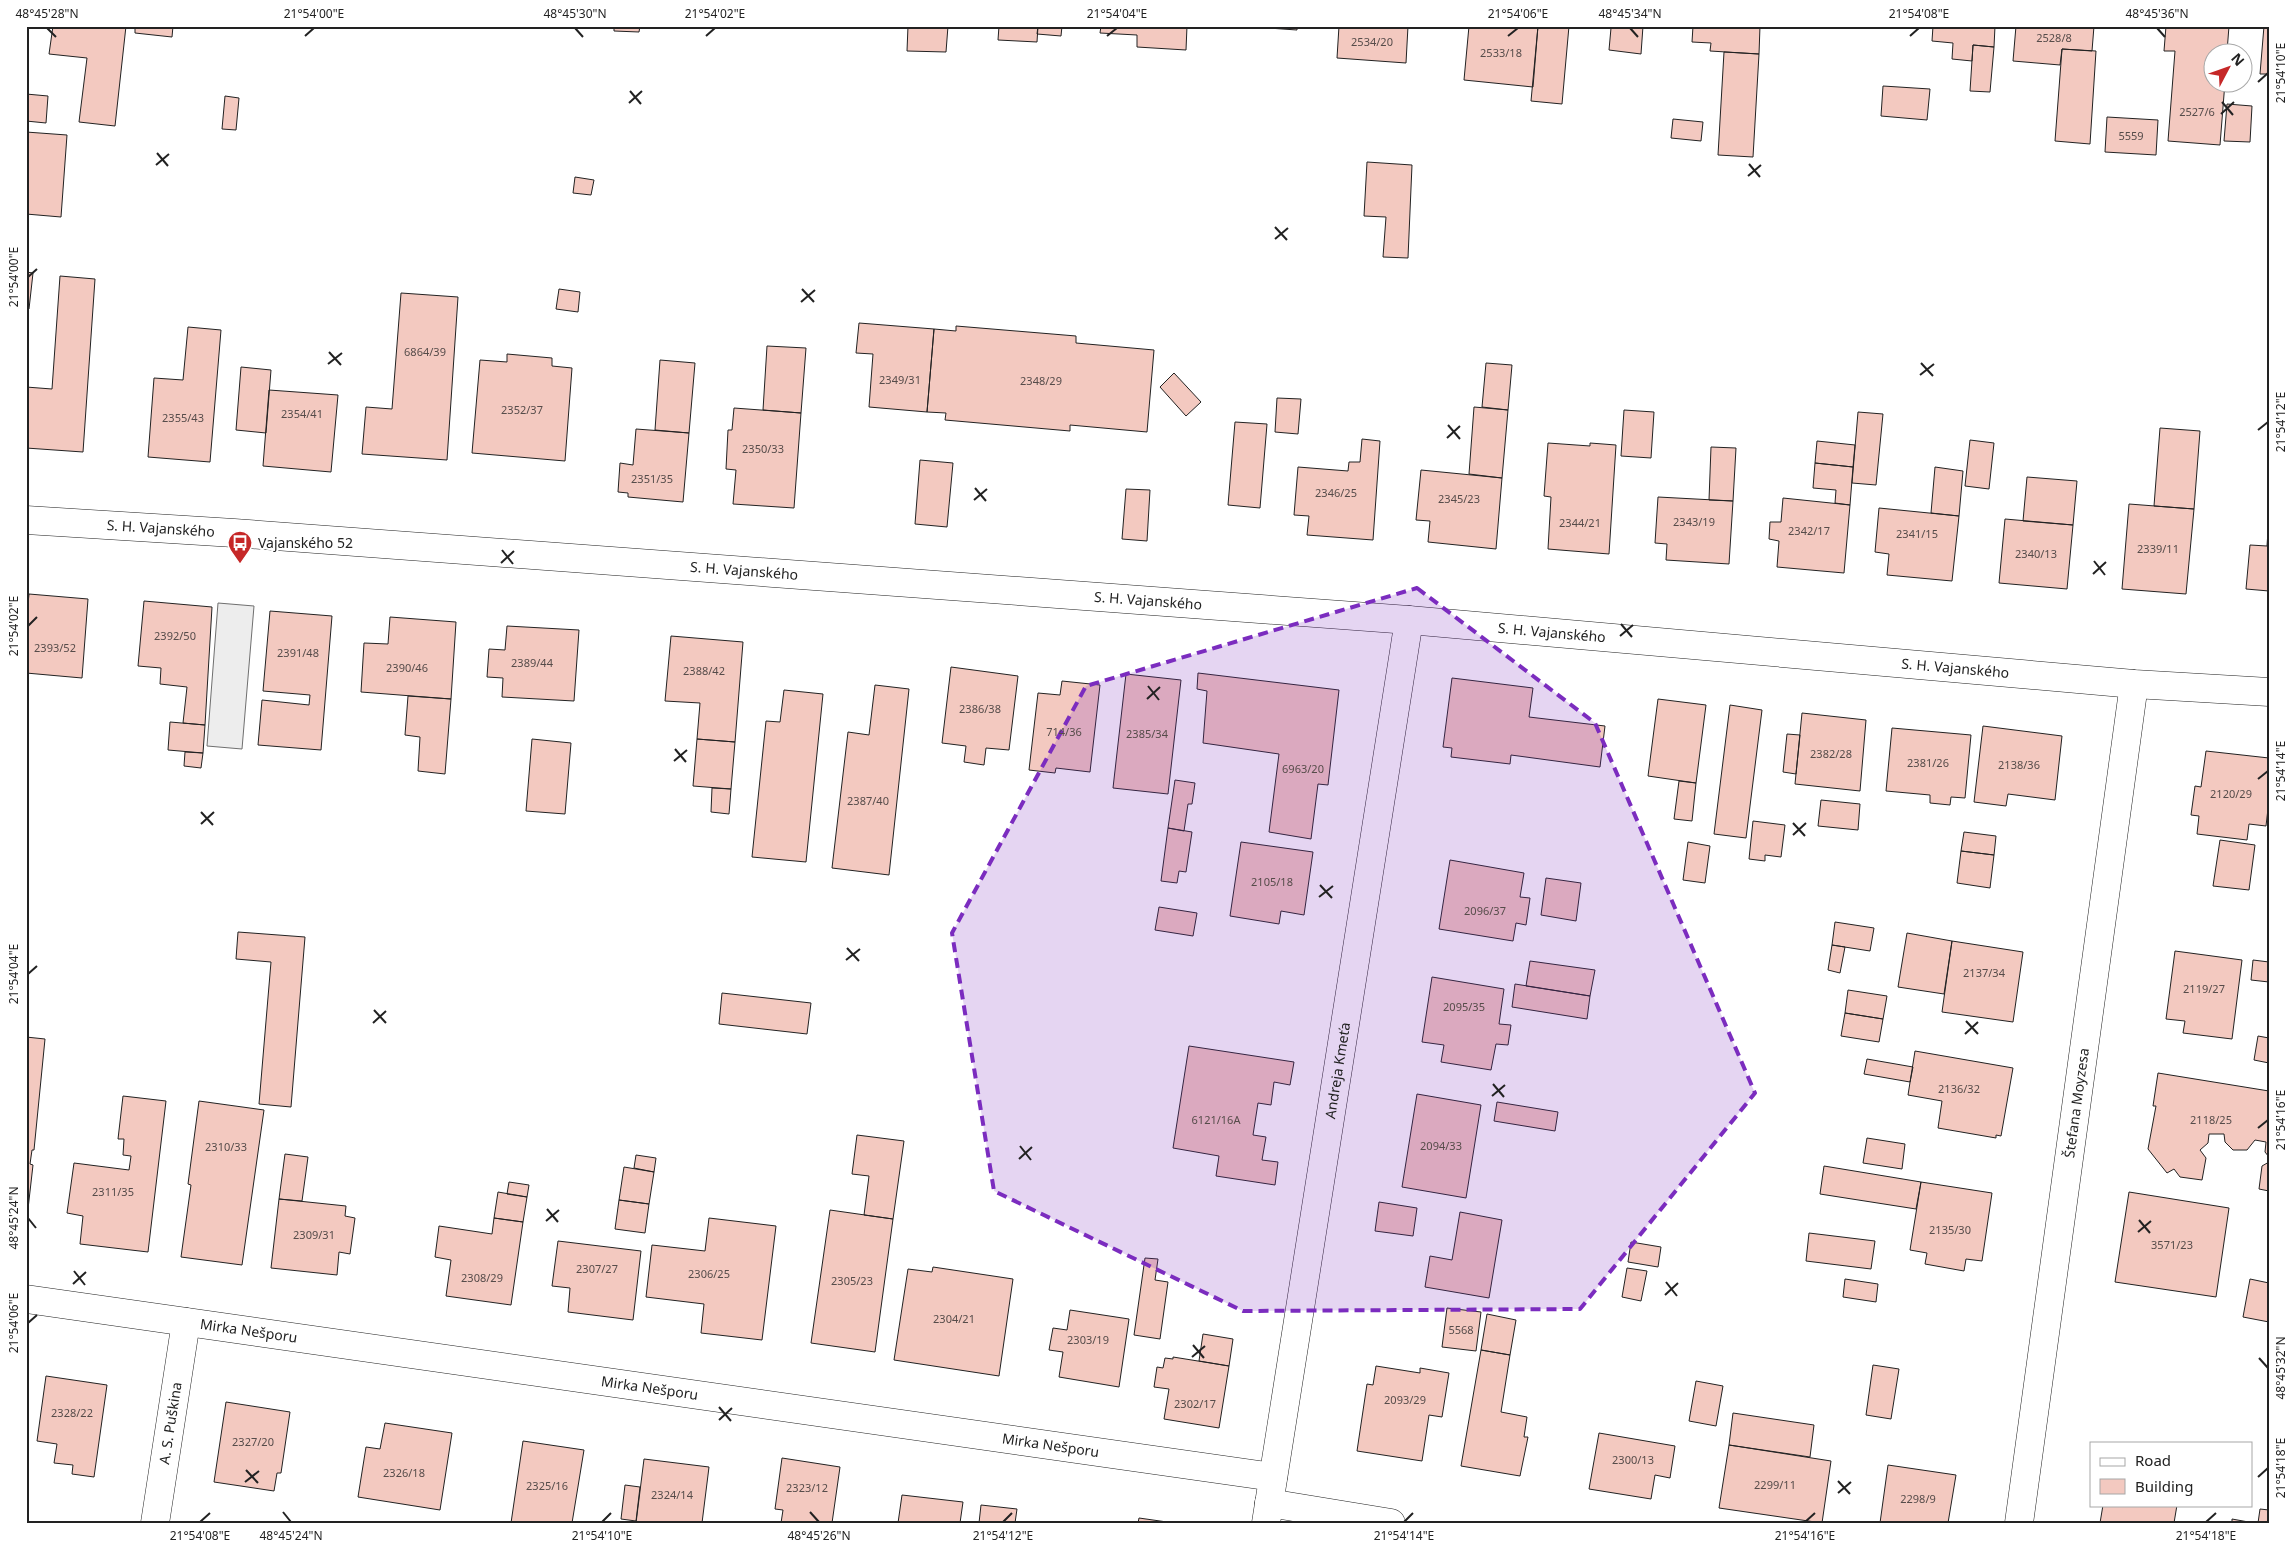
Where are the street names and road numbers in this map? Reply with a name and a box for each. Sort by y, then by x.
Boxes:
street label: S. H. Vajanského [106,515,215,541]
street label: S. H. Vajanského [690,557,799,584]
street label: S. H. Vajanského [1093,587,1203,614]
street label: S. H. Vajanského [1497,618,1607,646]
street label: S. H. Vajanského [1901,654,2010,682]
street label: Andreja Kmeťa [1320,1021,1354,1120]
street label: Štefana Moyzesa [2059,1047,2093,1159]
street label: Mirka Nešporu [199,1314,299,1347]
street label: Mirka Nešporu [600,1371,700,1404]
street label: A. S. Puškina [154,1381,186,1466]
street label: Mirka Nešporu [1001,1428,1101,1461]

